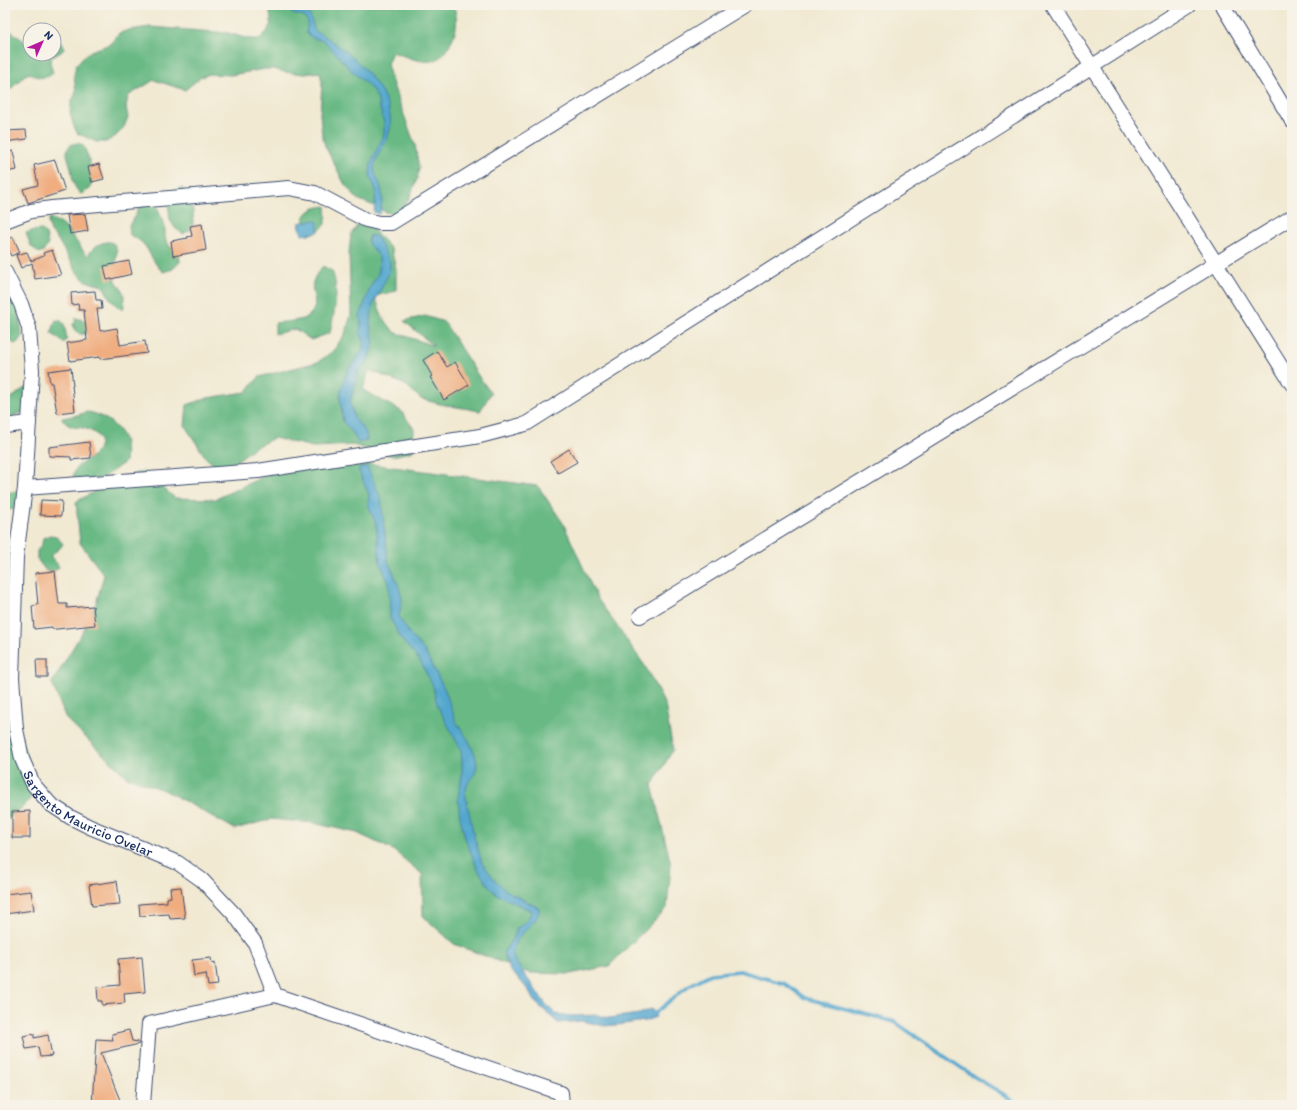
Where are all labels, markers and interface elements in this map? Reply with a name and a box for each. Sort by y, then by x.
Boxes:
north arrow [22,22,62,62]
text: N [41,28,56,43]
street label: Sargento Mauricio Ovelar [20,768,156,860]

